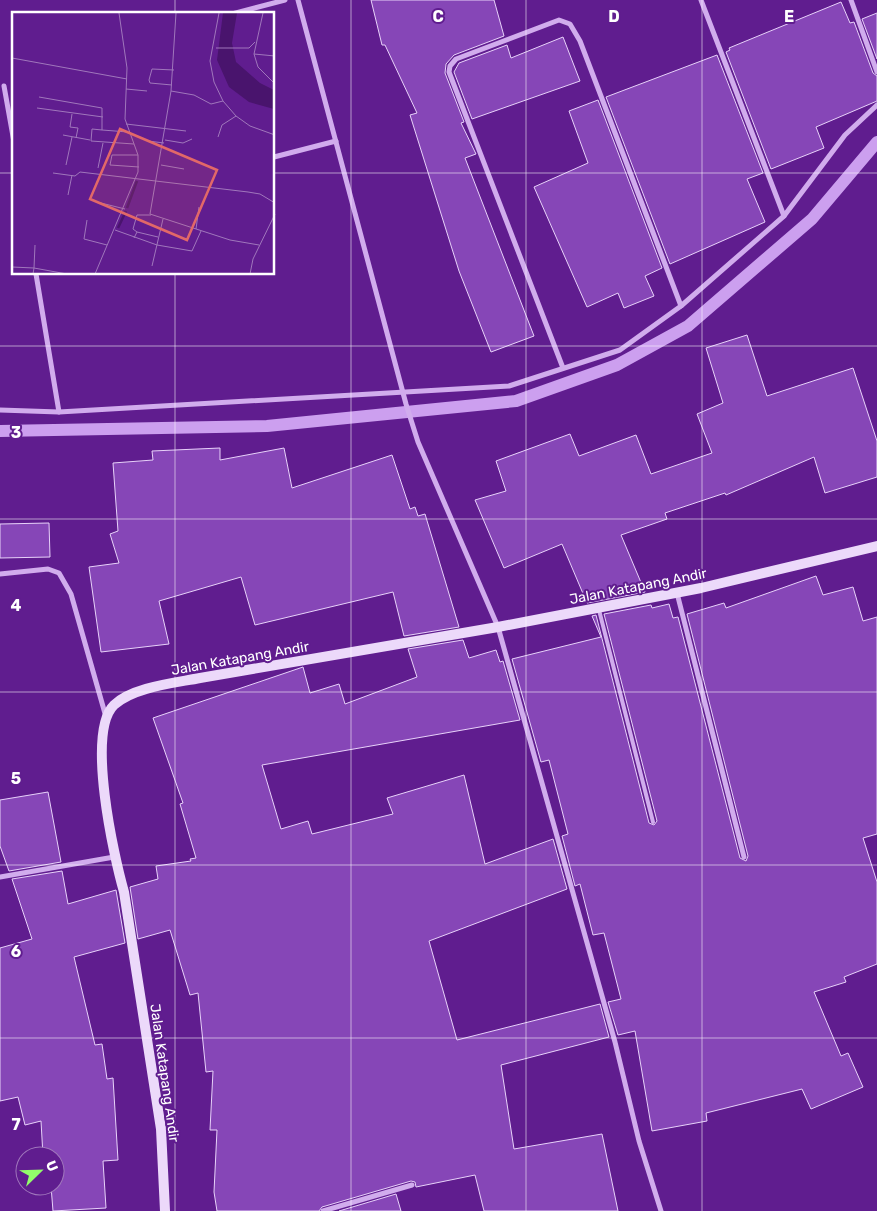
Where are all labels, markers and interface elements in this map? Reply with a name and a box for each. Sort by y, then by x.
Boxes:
text: C [432,7,444,26]
text: D [608,7,620,26]
text: E [784,7,794,26]
inset map [12,12,275,275]
text: 3 [11,423,21,442]
street label: Jalan Katapang Andir [568,565,709,608]
text: 4 [11,596,22,615]
street label: Jalan Katapang Andir [170,638,311,679]
text: 5 [11,769,21,788]
text: 6 [11,942,21,961]
street label: Jalan Katapang Andir [146,1003,183,1144]
text: 7 [11,1115,21,1134]
north arrow [15,1146,65,1196]
text: U [42,1158,61,1174]

